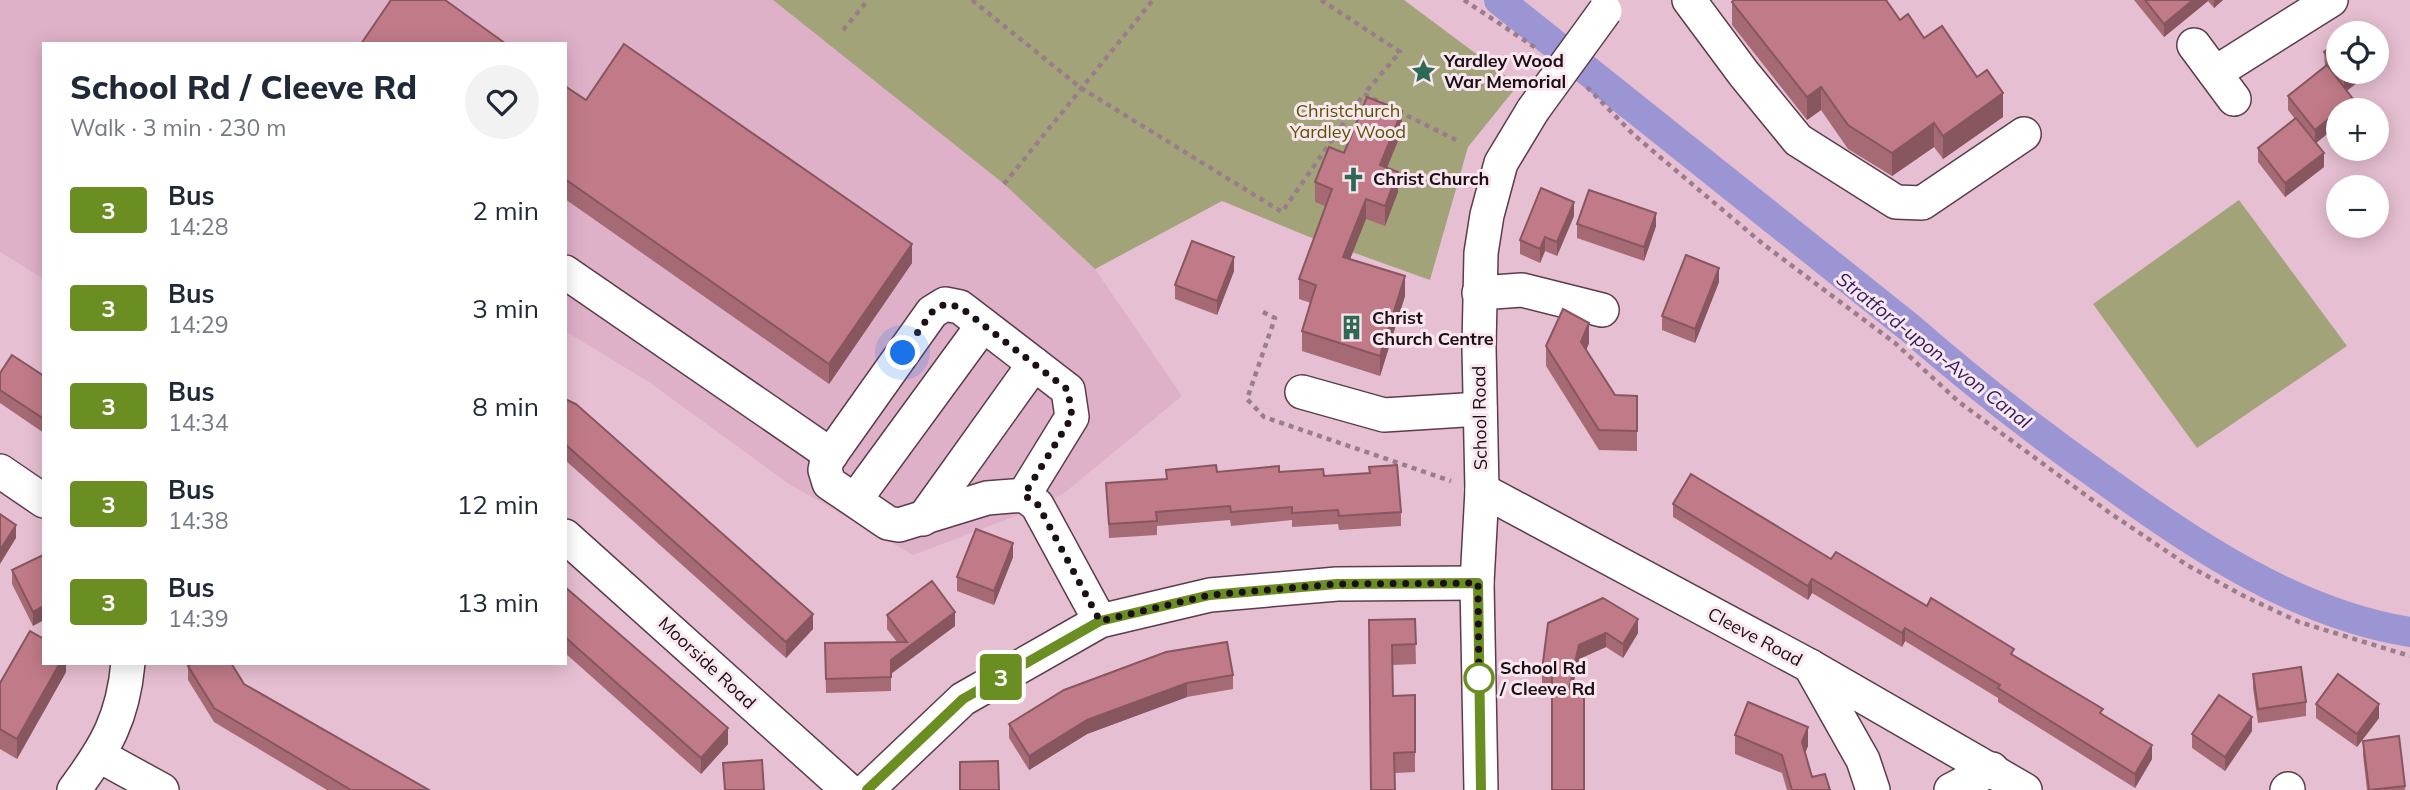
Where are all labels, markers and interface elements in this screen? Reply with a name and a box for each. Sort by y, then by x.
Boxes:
map controls [2326,21,2389,238]
button: locate [2326,21,2389,84]
place label: Yardley Wood War Memorial [1443,49,1566,93]
place icon: Yardley Wood War Memorial [1410,57,1438,85]
button: heart [465,65,539,139]
text: School Rd / Cleeve Rd [70,66,417,107]
button: + [2326,98,2389,161]
park label: Christchurch Yardley Wood [1289,99,1406,143]
text: Walk · 3 min · 230 m [70,113,287,142]
church icon: Christ Church [1339,165,1367,193]
place label: Christ Church [1373,167,1489,190]
button: − [2326,175,2389,238]
text: Bus [168,179,214,212]
text: 2 min [472,194,539,227]
text: 3 [101,195,116,225]
text: 14:28 [168,212,228,241]
water label: Stratford-upon-Avon Canal [1832,267,2036,434]
text: Bus [168,277,214,310]
text: 3 min [472,292,539,325]
text: 3 [101,293,116,323]
place label: Christ Church Centre [1372,306,1494,350]
text: 14:29 [168,310,228,339]
building icon: Christ Church Centre [1338,314,1366,342]
your location [885,335,920,370]
street label: School Road [1467,366,1492,470]
text: Bus [168,375,214,408]
text: 8 min [472,390,539,423]
text: 3 [101,391,116,421]
text: 14:34 [168,408,228,437]
text: Bus [168,473,214,506]
text: 12 min [457,488,539,521]
text: 3 [101,489,116,519]
text: 14:38 [168,506,228,535]
text: Bus [168,571,214,604]
text: 13 min [457,586,539,619]
text: 3 [101,587,116,617]
street label: Cleeve Road [1704,602,1807,671]
text: 14:39 [168,604,228,633]
street label: Moorside Road [654,612,761,714]
line badge: 3 [978,654,1024,700]
place label: School Rd / Cleeve Rd [1499,656,1595,700]
text: 3 [994,662,1008,692]
marker: School Rd / Cleeve Rd [1464,663,1494,693]

